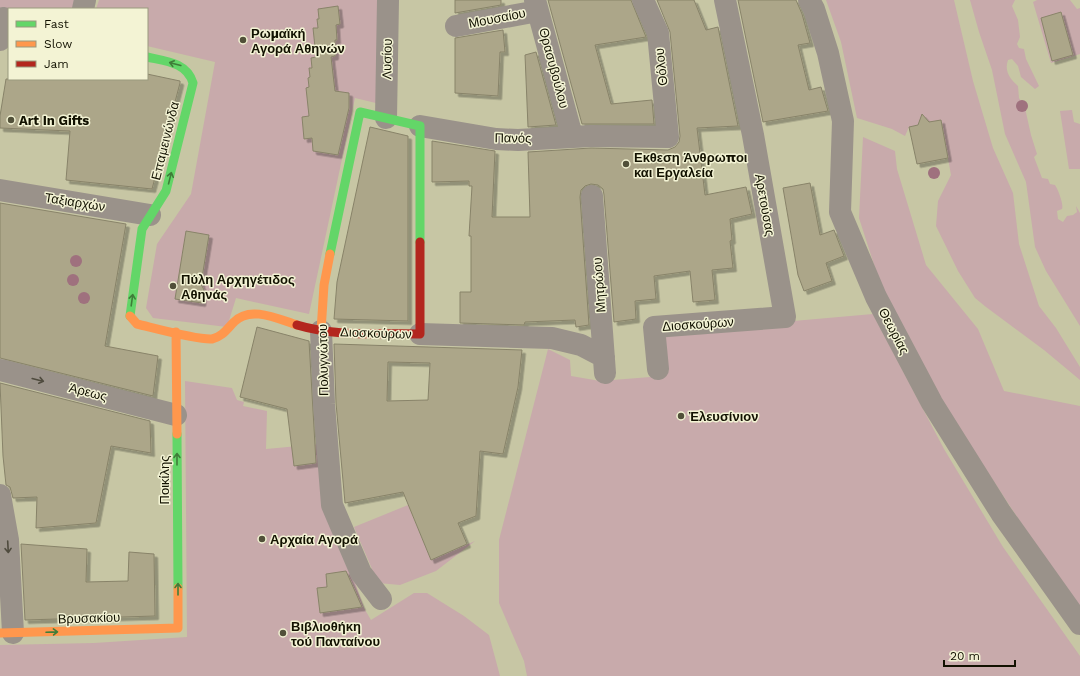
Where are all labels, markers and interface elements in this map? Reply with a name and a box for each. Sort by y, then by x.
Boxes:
street label: Μουσαίου [467,5,527,31]
legend [8,8,148,80]
text: Fast [44,17,69,31]
place label: Ρωμαϊκή Αγορά Αθηνών [251,26,345,56]
street label: Θρασυβούλου [536,26,572,110]
marker: Ρωμαϊκή Αγορά Αθηνών [238,35,248,45]
text: Slow [44,37,72,51]
street label: Λυσίου [379,38,395,80]
street label: Θόλου [652,47,670,87]
text: Jam [44,57,69,71]
one-way arrow [169,60,182,68]
street label: Επαμεινώνδα [148,100,182,182]
place label: Art In Gifts [19,113,89,128]
marker: Art In Gifts [6,115,16,125]
street label: Πανός [494,130,532,146]
place label: Εκθεση Άνθρωποι και Εργαλεία [634,150,748,180]
marker: Εκθεση Άνθρωποι και Εργαλεία [621,159,631,169]
one-way arrow [166,172,174,185]
street label: Αρετούσας [752,173,778,237]
street label: Ταξιαρχών [44,190,106,214]
street label: Μητρώου [590,257,608,313]
place label: Πύλη Αρχηγέτιδος Αθηνάς [181,272,295,302]
marker: Πύλη Αρχηγέτιδος Αθηνάς [168,281,178,291]
one-way arrow [128,294,136,307]
street label: Θεωρίας [876,305,912,357]
street label: Διοσκούρων [662,314,734,334]
street label: Πολυγνώτου [315,324,331,396]
street label: Διοσκούρων [340,324,412,342]
one-way arrow [31,376,44,384]
street label: Άρεως [68,380,108,404]
place label: Ἐλευσίνιον [688,409,758,424]
marker: Ἐλευσίνιον [676,411,686,421]
one-way arrow [173,453,181,466]
street label: Ποικίλης [157,456,172,504]
place label: Αρχαία Αγορά [270,532,358,547]
marker: Αρχαία Αγορά [257,534,267,544]
one-way arrow [5,540,12,553]
one-way arrow [174,583,182,596]
street label: Βρυσακίου [58,609,120,627]
place label: Βιβλιοθήκη τού Πανταίνου [291,619,380,649]
one-way arrow [45,628,58,636]
marker: Βιβλιοθήκη τού Πανταίνου [278,628,288,638]
scale bar [944,642,1015,668]
text: 20 m [950,649,980,663]

